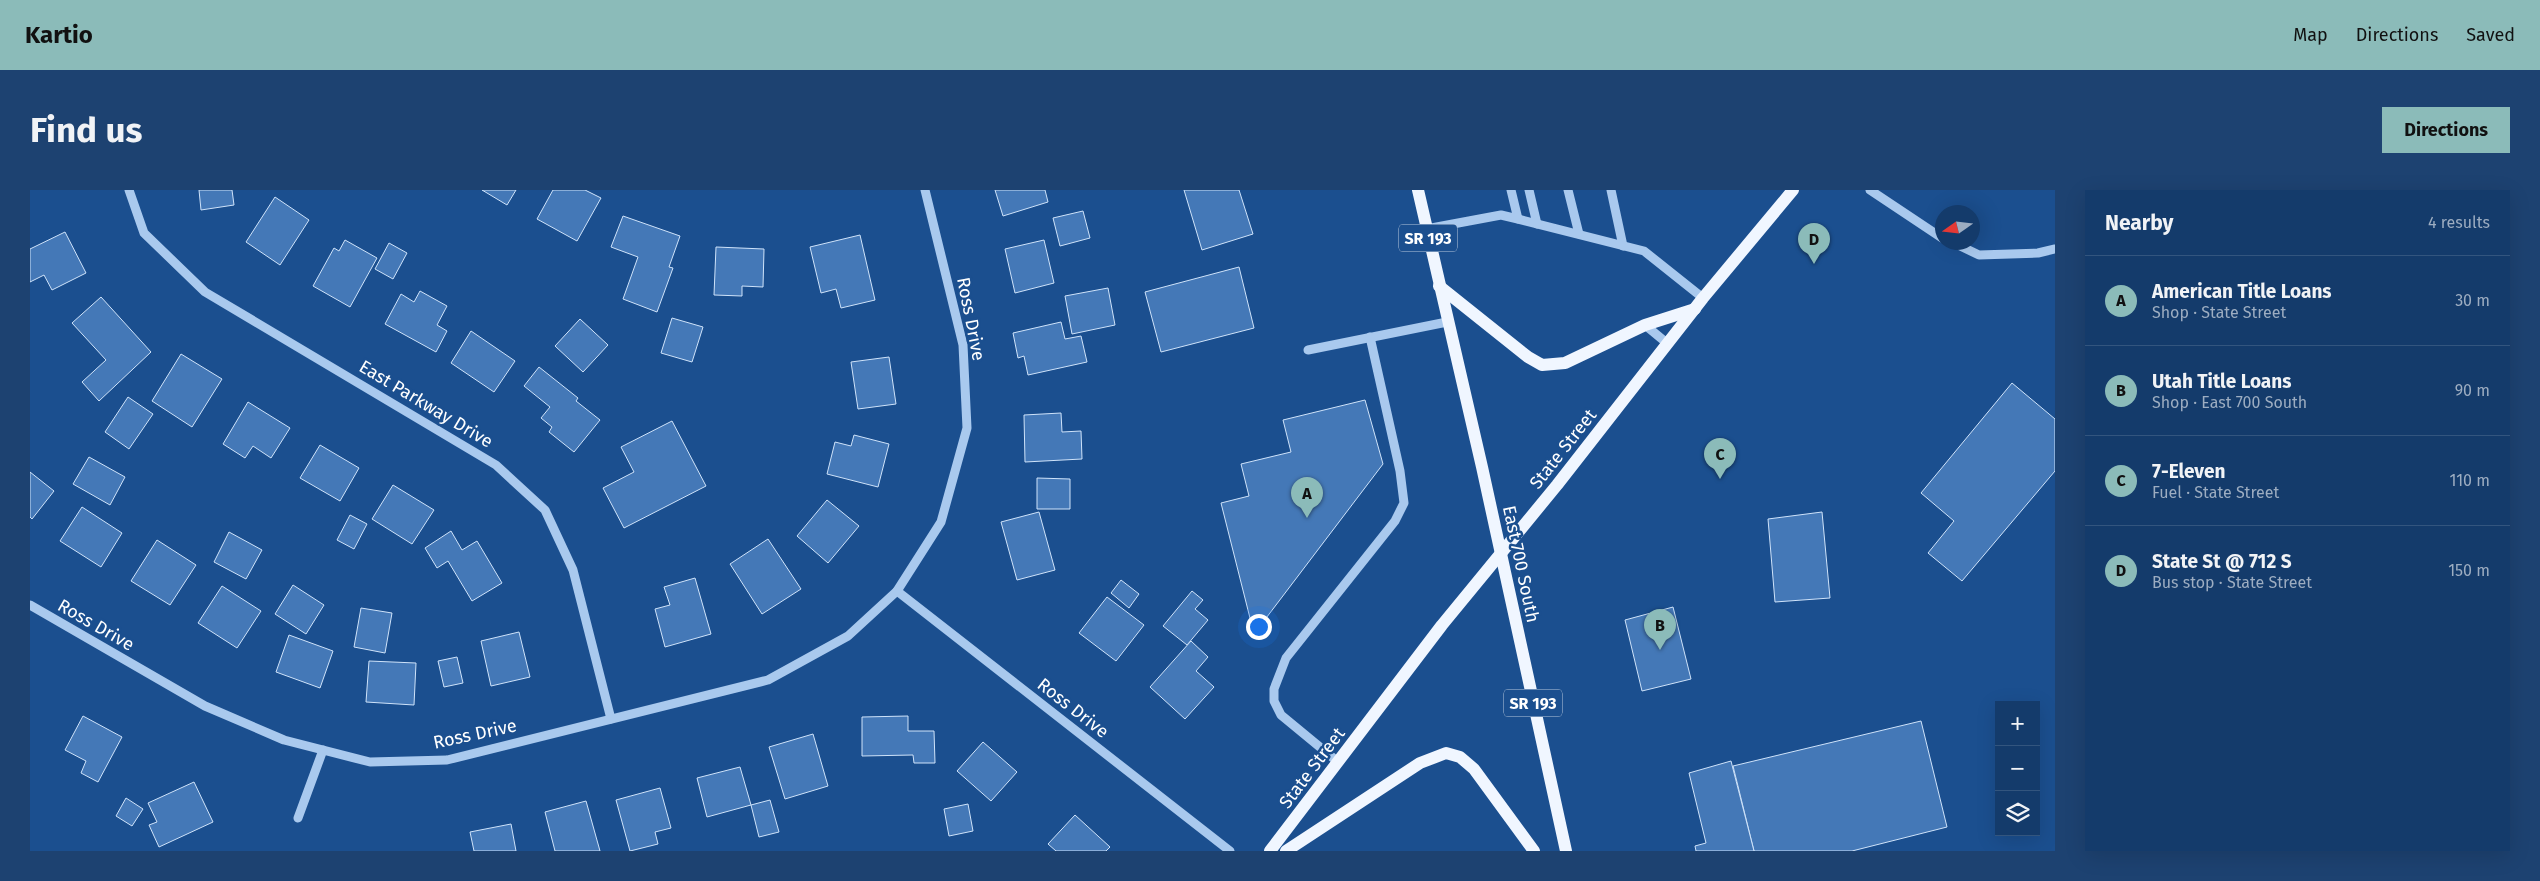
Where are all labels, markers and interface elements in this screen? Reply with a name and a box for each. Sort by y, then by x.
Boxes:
text: Kartio [25,21,93,49]
text: Map [2293,24,2328,46]
text: Directions [2356,24,2438,46]
text: Saved [2466,24,2515,46]
button: Directions [2382,107,2510,153]
text: Find us [30,109,142,151]
north arrow [1935,205,1980,250]
text: Nearby [2105,210,2173,236]
text: 4 results [2428,213,2490,232]
pin: D [1798,223,1830,264]
road number: SR 193 [1399,224,1457,252]
street label: Ross Drive [952,275,990,363]
text: American Title Loans [2152,280,2332,303]
text: A [2116,291,2126,310]
text: 30 m [2455,291,2490,310]
text: Shop · State Street [2152,303,2286,322]
street label: East Parkway Drive [355,355,497,453]
text: Utah Title Loans [2152,370,2291,393]
text: B [2116,381,2126,400]
text: 90 m [2455,381,2490,400]
text: Shop · East 700 South [2152,393,2307,412]
street label: State Street [1525,404,1601,493]
pin: C [1704,438,1736,479]
text: 7-Eleven [2152,460,2225,483]
text: C [2116,471,2126,490]
text: 110 m [2449,471,2490,490]
pin: A [1291,477,1323,518]
text: Fuel · State Street [2152,483,2279,502]
street label: East 700 South [1498,503,1544,625]
text: State St @ 712 S [2152,550,2292,573]
text: D [2116,561,2126,580]
text: 150 m [2448,561,2490,580]
text: Bus stop · State Street [2152,573,2312,592]
street label: Ross Drive [54,594,138,656]
pin: B [1644,609,1676,650]
your location [1246,614,1272,640]
street label: Ross Drive [1033,673,1113,743]
road number: SR 193 [1504,689,1562,716]
map controls [1995,701,2040,836]
button: + [1995,701,2040,746]
street label: Ross Drive [431,714,519,754]
street label: State Street [1274,723,1350,813]
button: − [1995,746,2040,791]
button: layers [1995,791,2040,836]

